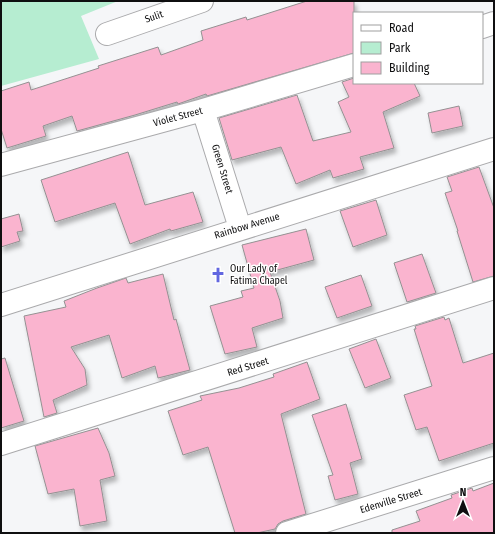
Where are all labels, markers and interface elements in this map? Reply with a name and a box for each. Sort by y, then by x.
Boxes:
street label: Sulit [143,8,165,26]
legend [353,12,483,84]
text: Road [389,21,414,35]
text: Park [389,41,411,55]
text: Building [389,61,430,75]
street label: Violet Street [152,104,205,129]
street label: Green Street [209,143,235,196]
street label: Rainbow Avenue [213,210,281,242]
place label: Our Lady of Fatima Chapel [230,263,288,287]
church icon: Our Lady of Fatima Chapel [209,266,227,284]
street label: Red Street [226,355,271,379]
north arrow [443,482,483,522]
street label: Edenville Street [359,486,424,516]
text: N [460,486,466,499]

